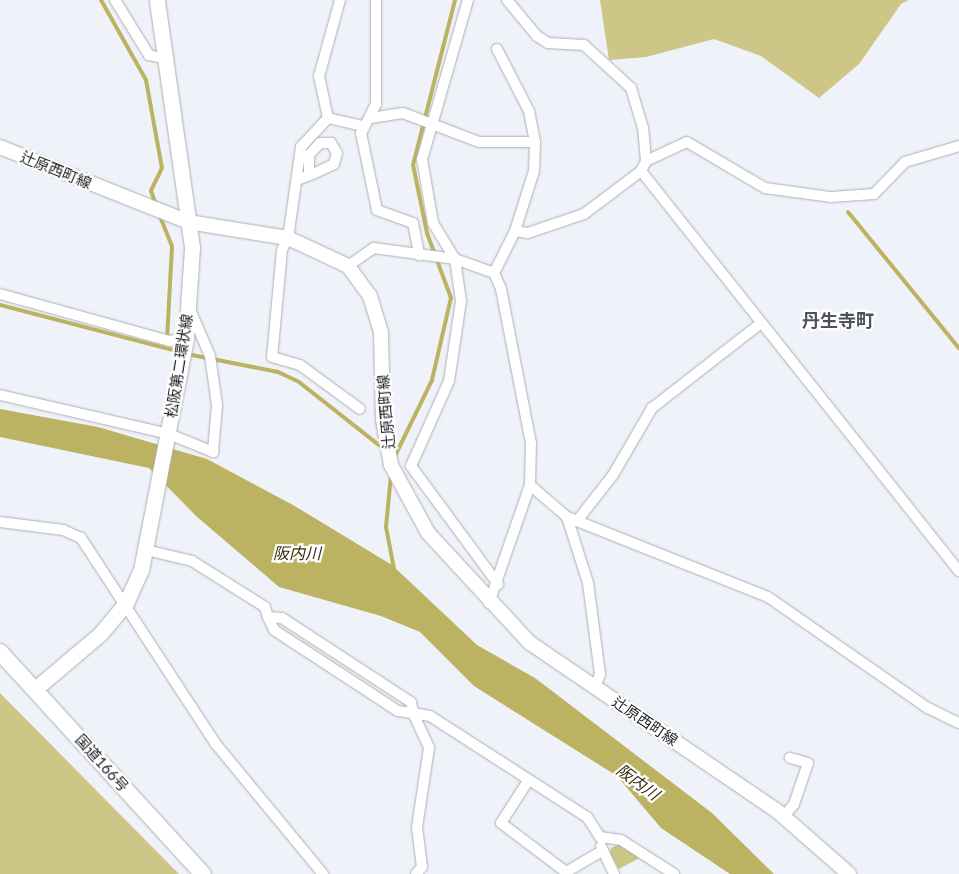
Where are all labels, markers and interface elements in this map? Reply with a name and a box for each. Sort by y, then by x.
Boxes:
street label: 辻原西町線 [18,148,94,192]
district label: 丹生寺町 [802,309,874,331]
street label: 松阪第二環状線 [162,313,196,419]
street label: 辻原西町線 [374,374,398,450]
water label: 阪内川 [273,543,321,563]
street label: 辻原西町線 [609,693,681,749]
street label: 国道166号 [72,731,132,795]
water label: 阪内川 [613,760,663,804]

